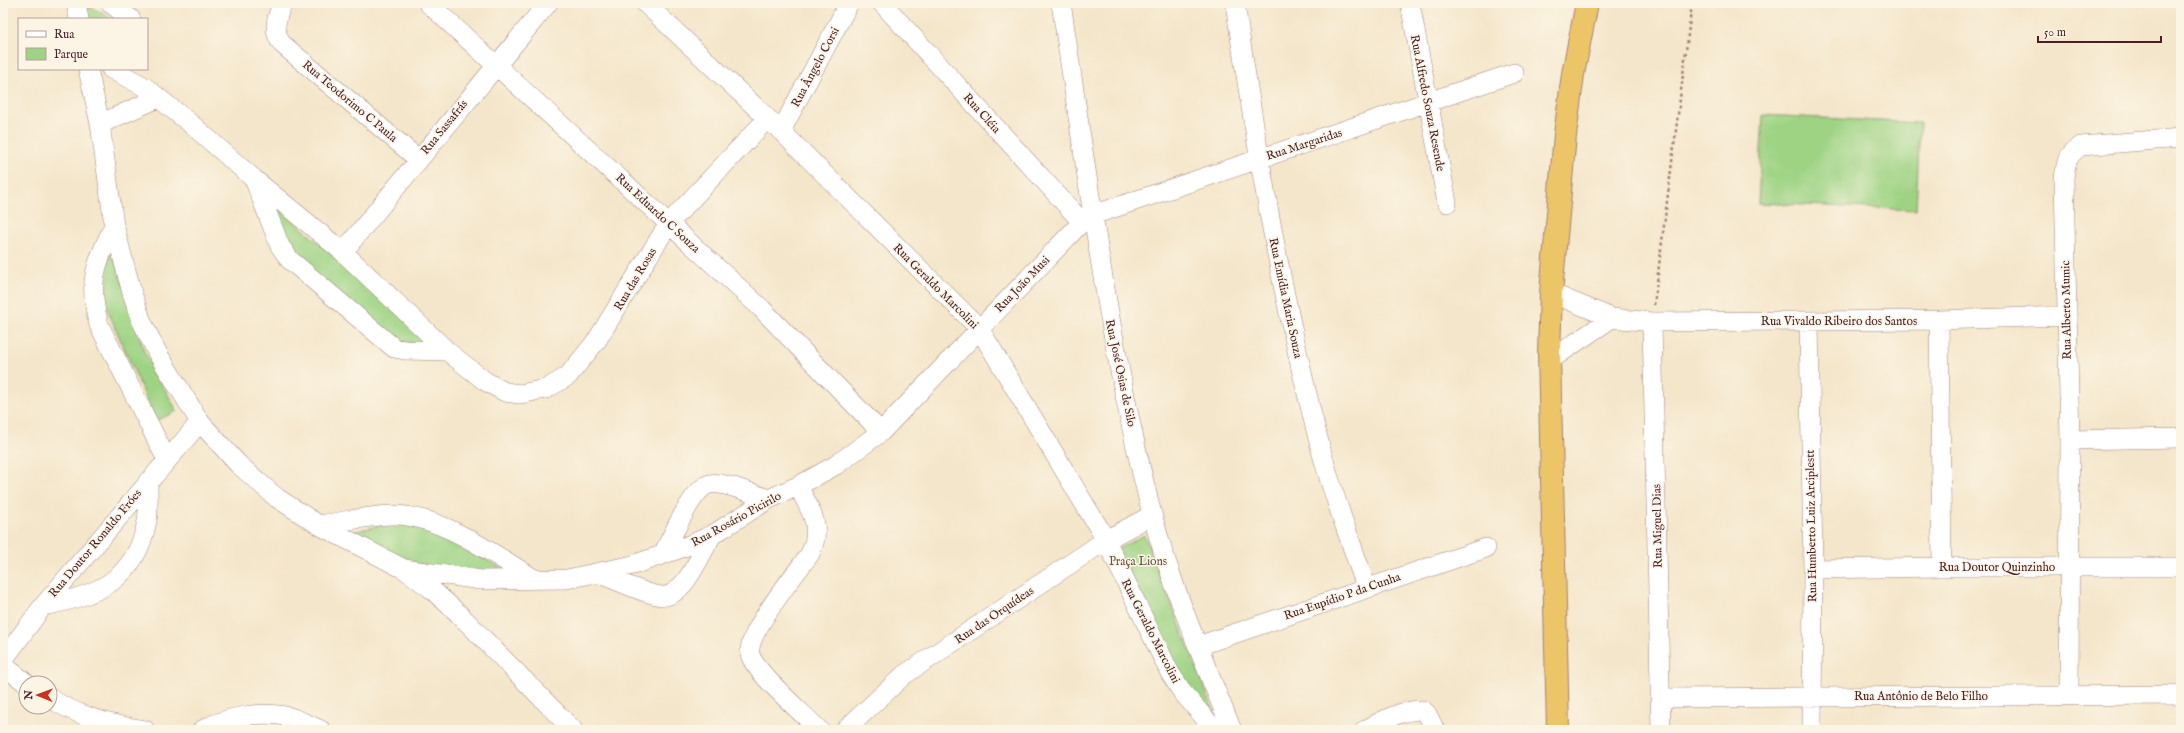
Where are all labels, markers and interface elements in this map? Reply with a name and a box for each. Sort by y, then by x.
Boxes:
legend [18,18,148,70]
scale bar [2038,18,2161,44]
street label: Rua Ângelo Corsi [787,24,843,110]
text: 50 m [2044,25,2066,40]
text: Rua [54,27,75,42]
street label: Rua Alfredo Souza Resende [1407,33,1448,173]
text: Parque [54,47,89,63]
street label: Rua Teodorimo C Paula [299,57,401,146]
street label: Rua Cléia [960,90,1004,137]
street label: Rua Sassafrás [418,97,471,158]
street label: Rua Margaridas [1264,125,1344,164]
street label: Rua Eduardo C Souza [612,170,704,257]
street label: Rua Emídia Maria Souza [1265,237,1306,360]
street label: Rua Geraldo Marcolini [890,240,982,332]
street label: Rua das Rosas [611,245,660,313]
street label: Rua João Musi [992,253,1054,317]
street label: Rua Alberto Mumic [2058,260,2075,360]
street label: Rua Vivaldo Ribeiro dos Santos [1761,314,1917,329]
street label: Rua José Osias de Silo [1101,318,1139,429]
street label: Rua Humberto Luiz Arciplestt [1803,449,1821,603]
street label: Rua Miguel Dias [1649,484,1666,568]
street label: Rua Doutor Ronaldo Fróes [46,486,145,601]
street label: Rua Rosário Picirilo [689,488,784,550]
park label: Praça Lions [1109,554,1167,569]
street label: Rua Doutor Quinzinho [1939,560,2056,575]
street label: Rua Eupídio P da Cunha [1282,569,1404,624]
street label: Rua Geraldo Marcolini [1118,577,1183,686]
street label: Rua das Orquídeas [952,583,1037,648]
north arrow [18,675,58,715]
text: N [22,689,36,701]
street label: Rua Antônio de Belo Filho [1854,689,1988,704]

